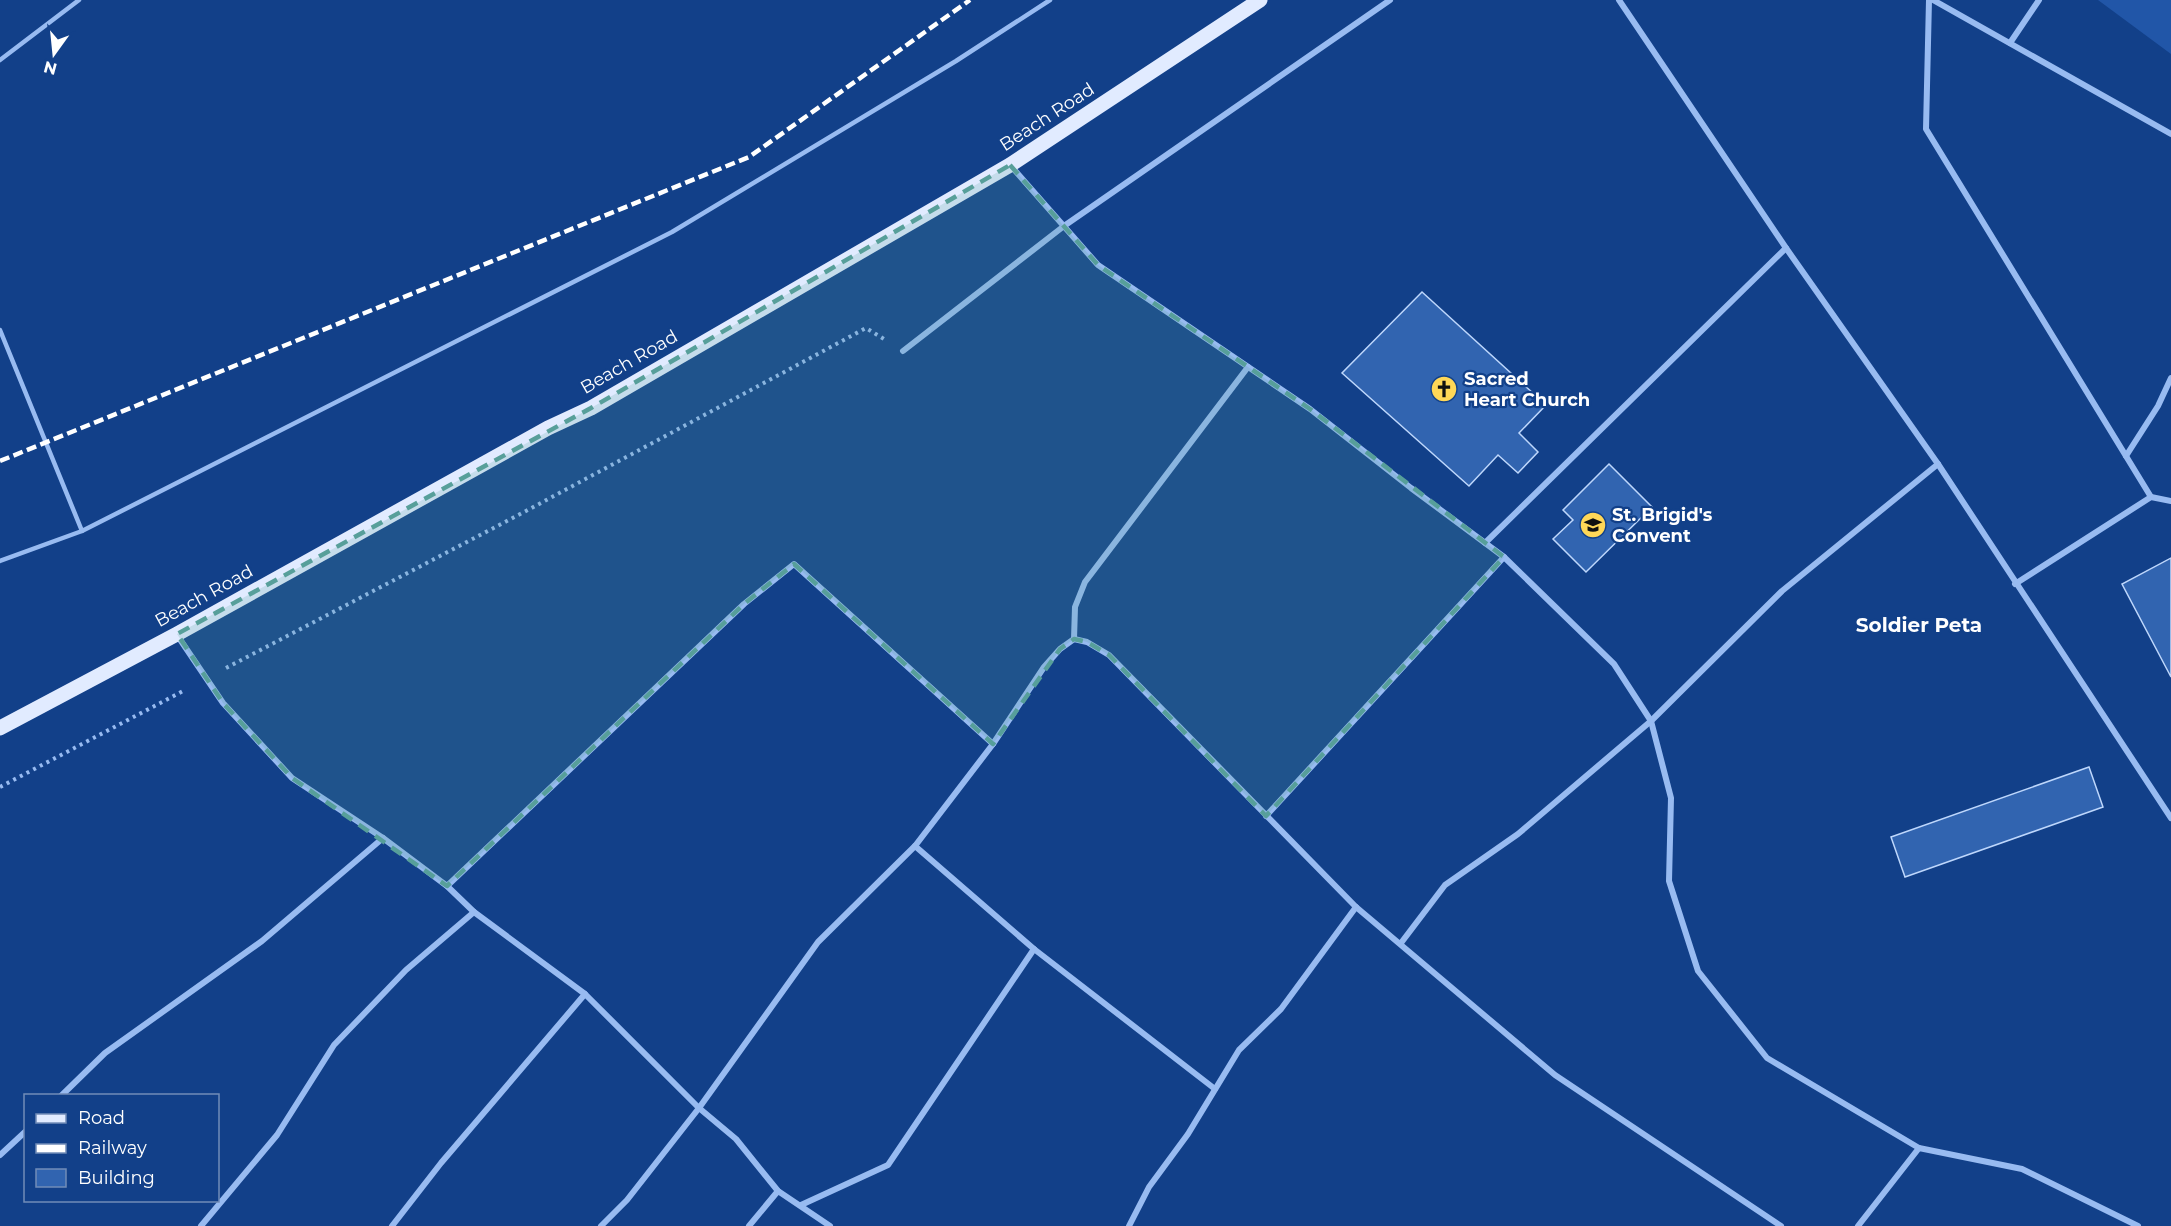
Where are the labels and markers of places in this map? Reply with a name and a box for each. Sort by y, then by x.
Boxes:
place label: Sacred Heart Church [1464,368,1590,411]
church icon: Sacred Heart Church [1429,374,1459,404]
place label: St. Brigid's Convent [1612,504,1713,547]
school or university icon: St. Brigid's Convent [1578,510,1608,540]

